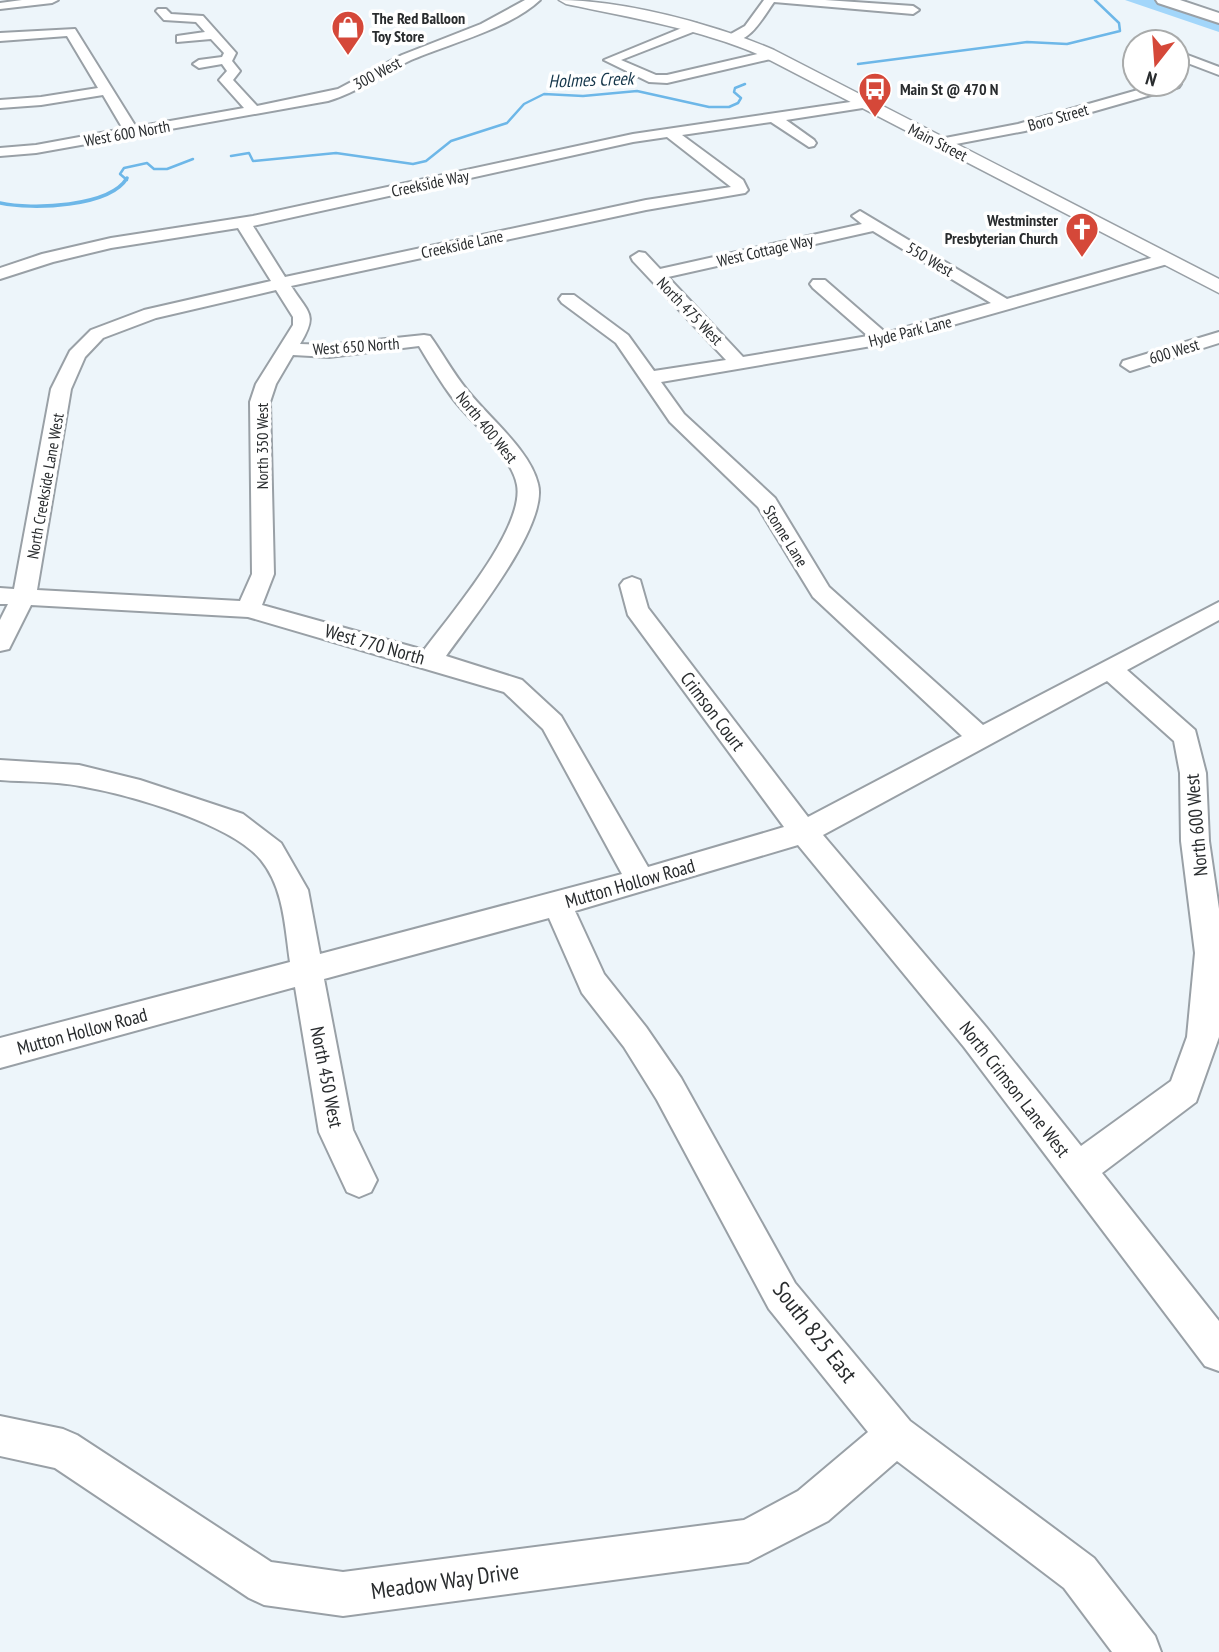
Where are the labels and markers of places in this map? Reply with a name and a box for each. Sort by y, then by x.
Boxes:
shop icon: The Red Balloon Toy Store [329,8,367,57]
place label: The Red Balloon Toy Store [372,8,465,46]
bus stop icon: Main St @ 470 N [856,70,894,119]
place label: Main St @ 470 N [900,79,999,99]
place label: Westminster Presbyterian Church [945,210,1058,248]
church icon: Westminster Presbyterian Church [1063,210,1101,259]

